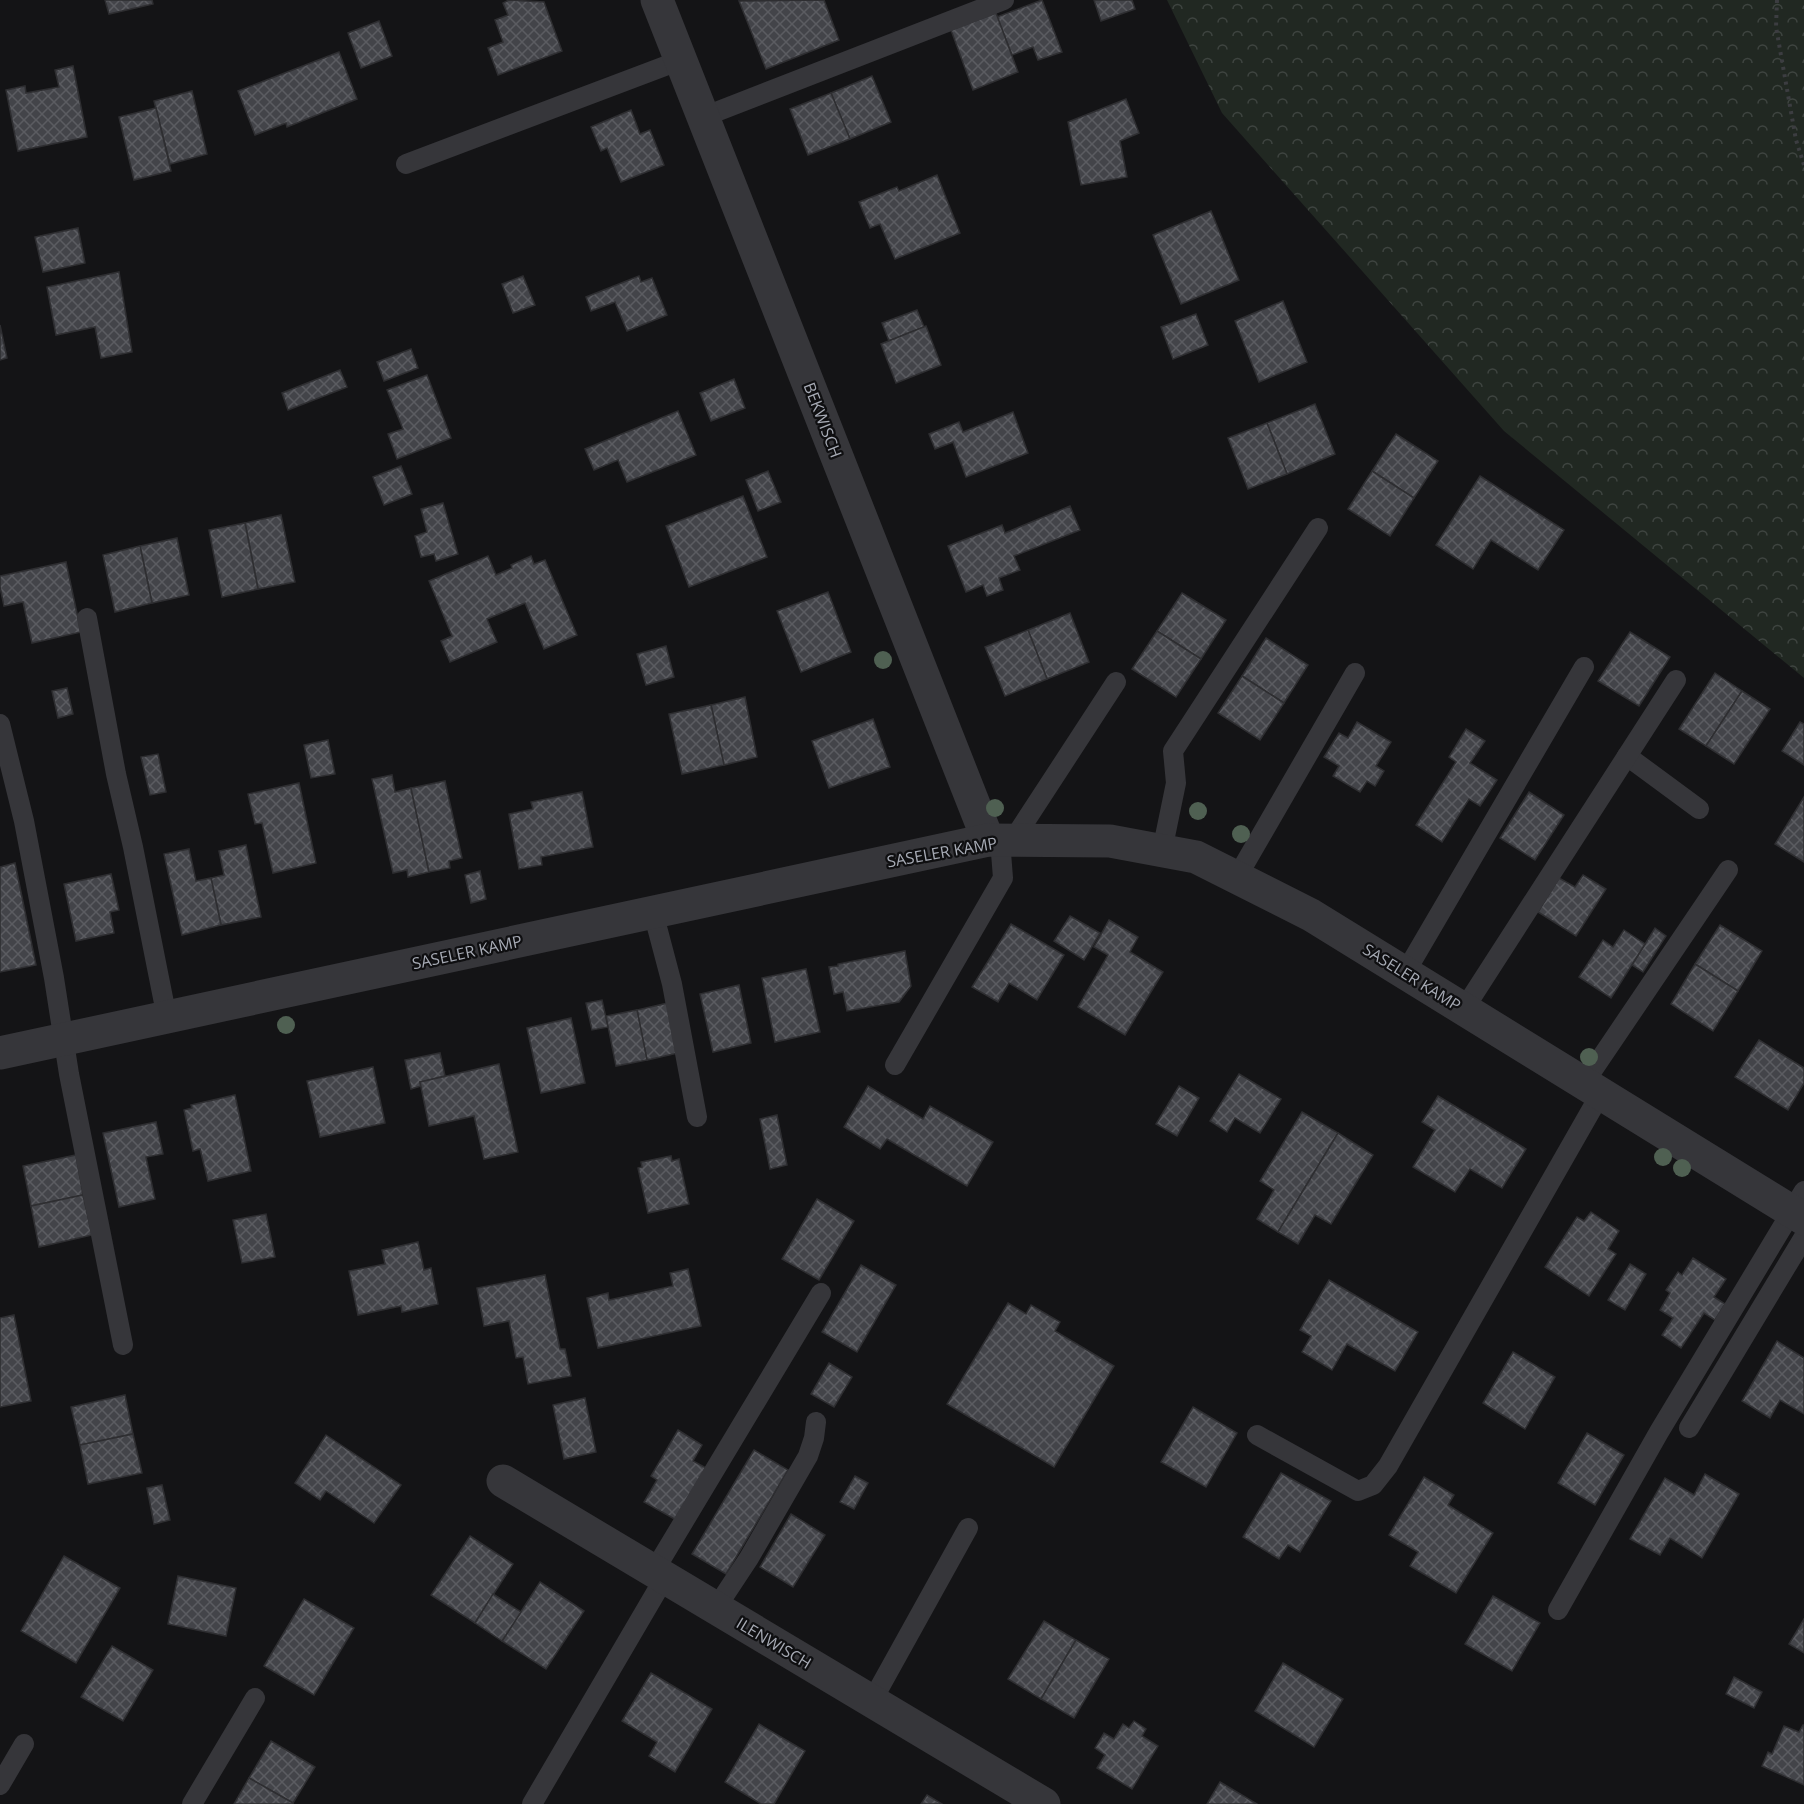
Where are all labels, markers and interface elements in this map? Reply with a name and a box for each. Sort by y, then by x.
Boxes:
street label: BEKWISCH [799,379,847,461]
street label: SASELER KAMP [885,831,999,873]
street label: SASELER KAMP [410,930,524,974]
street label: SASELER KAMP [1359,938,1465,1016]
street label: ILENWISCH [732,1612,816,1674]

